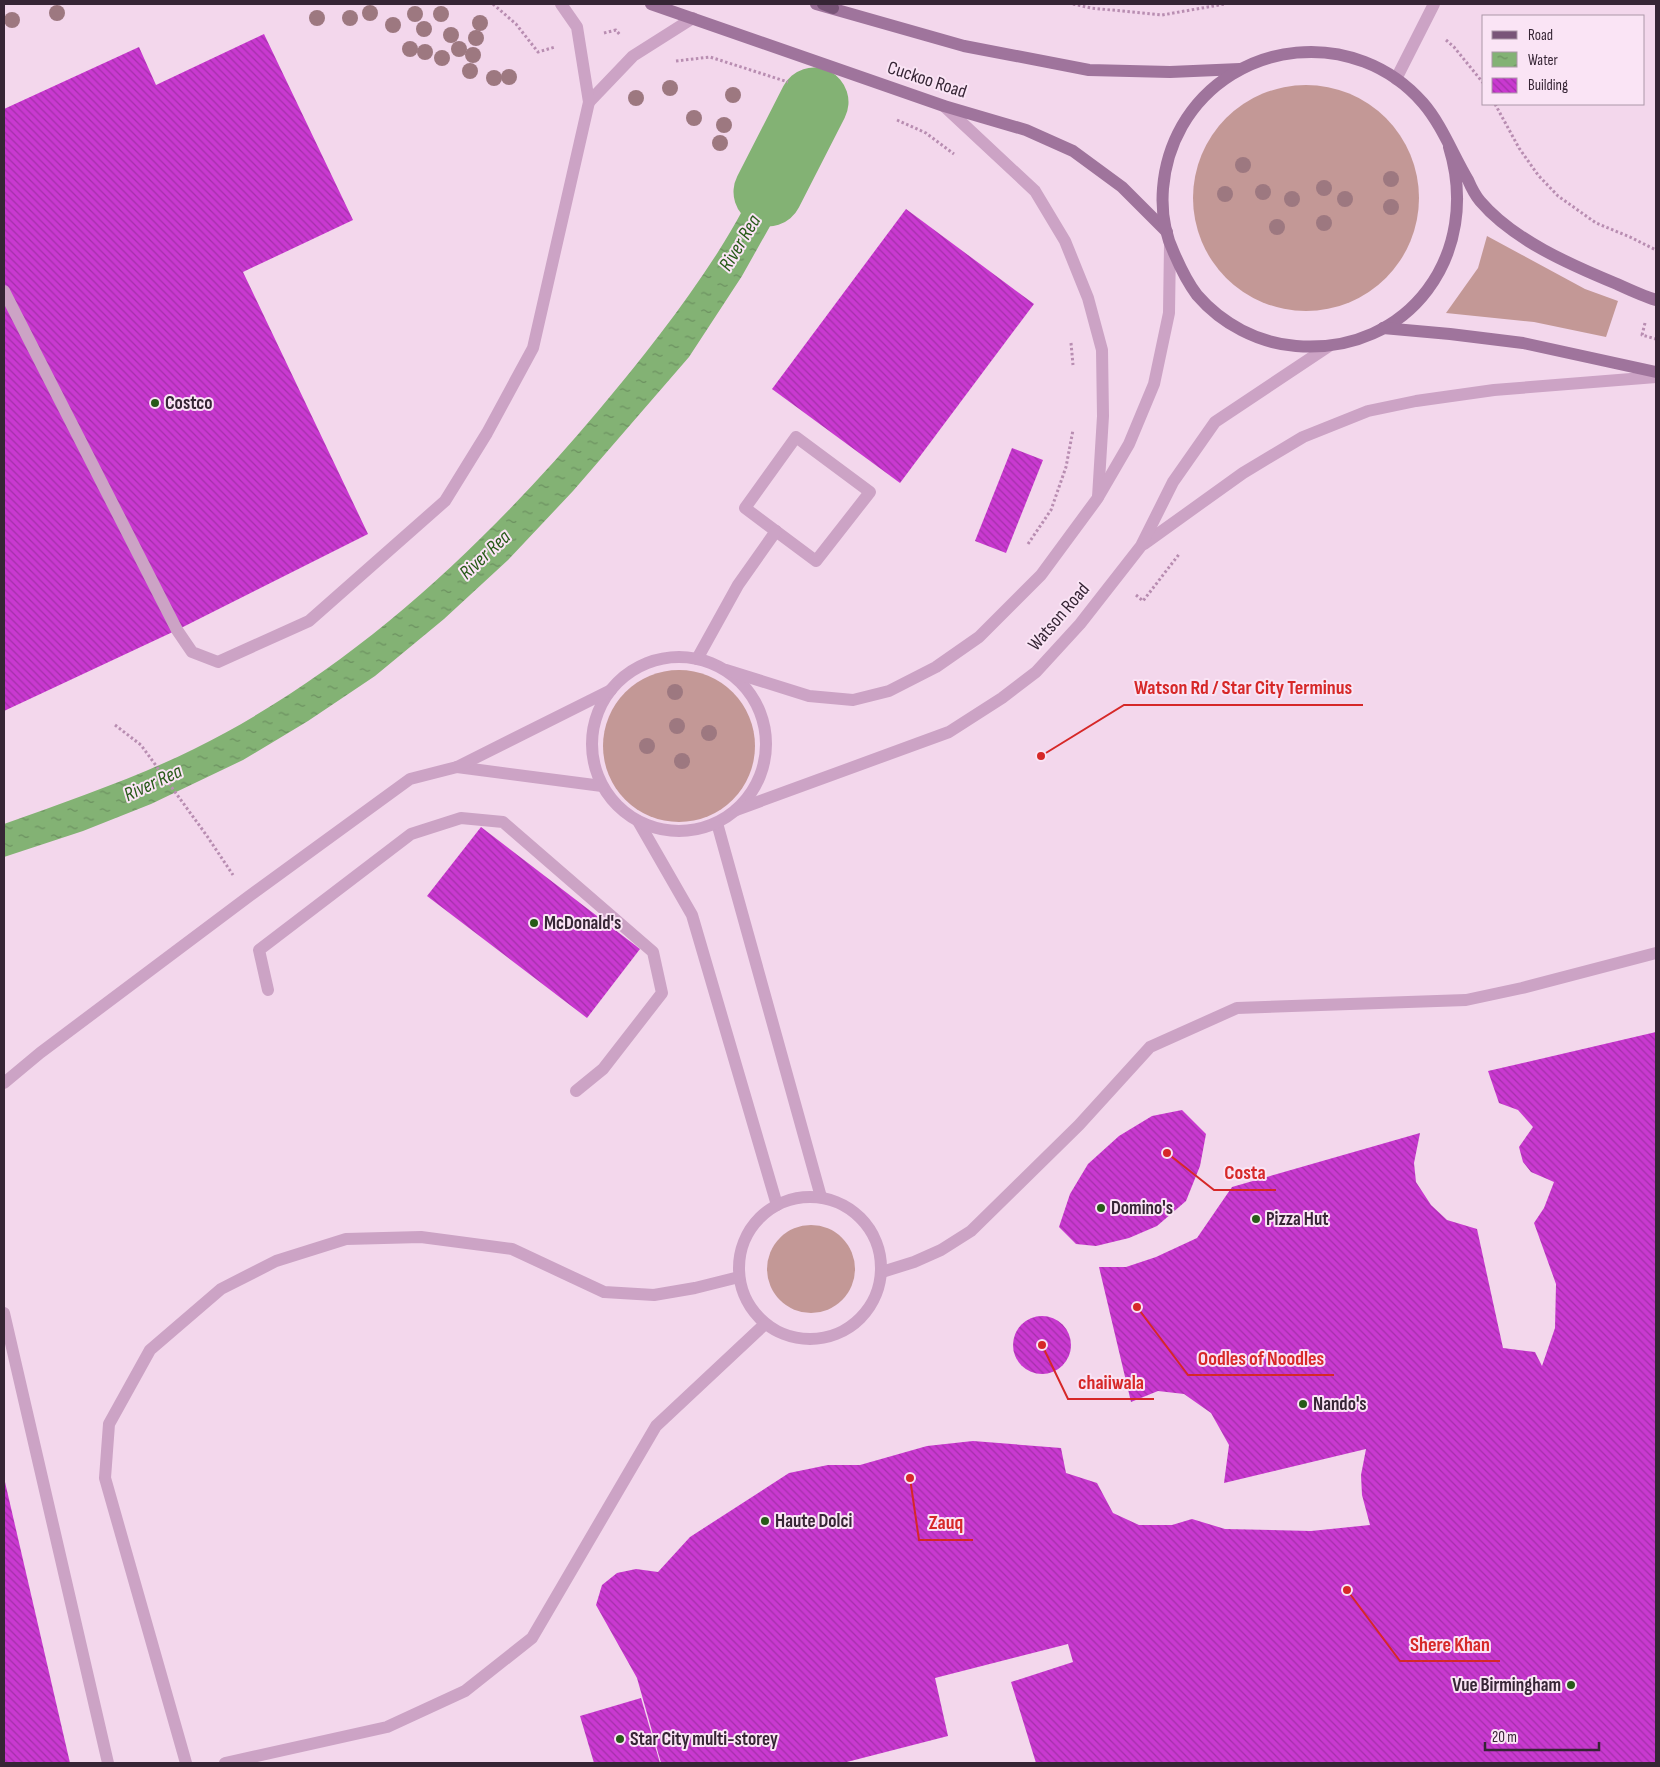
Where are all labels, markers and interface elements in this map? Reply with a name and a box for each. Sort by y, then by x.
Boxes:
legend [1482,15,1645,105]
text: Road [1528,26,1553,45]
text: Water [1528,51,1559,70]
street label: Cuckoo Road [884,56,970,104]
text: Building [1528,76,1568,95]
water label: River Rea [714,211,766,275]
place label: Costco [165,392,213,415]
marker: Costco [149,397,161,409]
water label: River Rea [454,525,516,585]
street label: Watson Road [1023,578,1095,656]
callout: Watson Rd / Star City Terminus [1124,670,1363,705]
text: Watson Rd / Star City Terminus [1134,676,1352,700]
water label: River Rea [120,759,186,807]
place label: McDonald's [544,912,621,935]
marker: McDonald's [528,917,540,929]
callout: Costa [1214,1155,1276,1190]
text: Costa [1224,1161,1266,1185]
place label: Domino's [1111,1197,1173,1220]
marker: Domino's [1095,1202,1107,1214]
place label: Pizza Hut [1266,1208,1329,1231]
marker: Pizza Hut [1250,1213,1262,1225]
callout: Oodles of Noodles [1188,1340,1334,1375]
text: Oodles of Noodles [1198,1347,1325,1371]
callout: chaiiwala [1068,1364,1154,1399]
text: chaiiwala [1078,1371,1144,1395]
place label: Nando's [1313,1393,1367,1416]
marker: Nando's [1297,1398,1309,1410]
callout: Zauq [919,1505,973,1540]
place label: Haute Dolci [775,1510,852,1533]
text: Zauq [929,1511,963,1535]
marker: Haute Dolci [759,1515,771,1527]
callout: Shere Khan [1400,1626,1500,1661]
text: Shere Khan [1410,1633,1490,1657]
place label: Vue Birmingham [1452,1674,1561,1697]
marker: Vue Birmingham [1565,1679,1577,1691]
scale bar [1485,1720,1599,1752]
place label: Star City multi-storey [630,1728,778,1751]
text: 20 m [1492,1728,1517,1747]
marker: Star City multi-storey [614,1733,626,1745]

